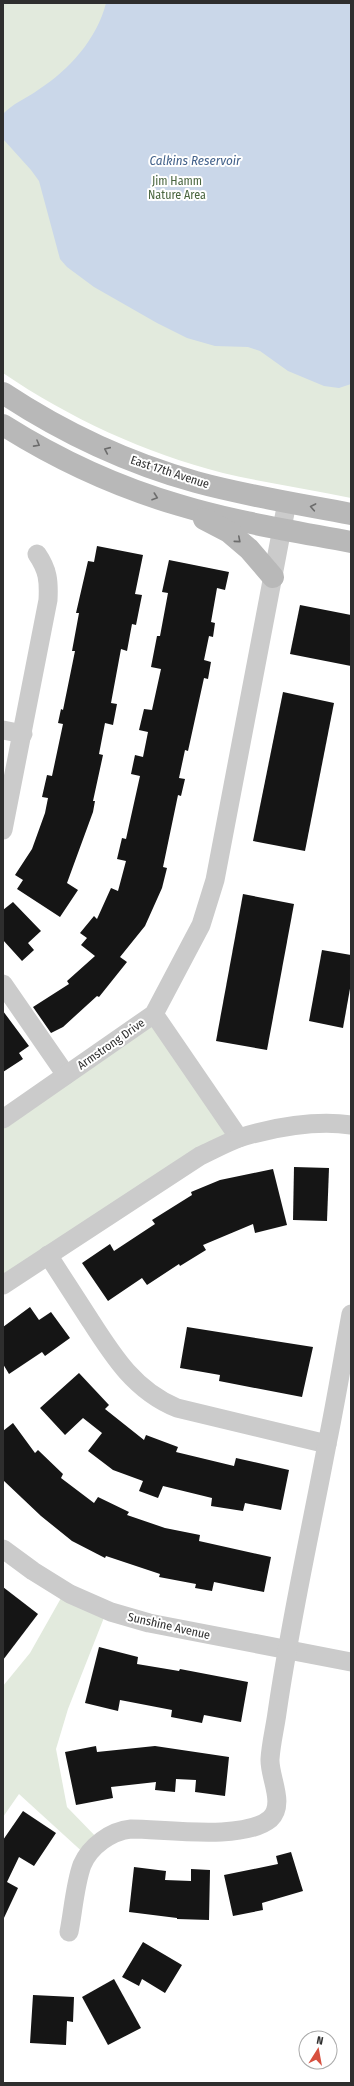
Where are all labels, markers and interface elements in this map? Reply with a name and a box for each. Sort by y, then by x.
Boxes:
water label: Calkins Reservoir [150,153,241,168]
park label: Jim Hamm Nature Area [148,174,206,202]
one-way arrow [33,440,40,447]
one-way arrow [104,446,111,454]
street label: East 17th Avenue [129,453,211,491]
one-way arrow [151,493,158,501]
one-way arrow [310,503,316,511]
one-way arrow [233,535,240,542]
street label: Armstrong Drive [75,1016,147,1072]
street label: Sunshine Avenue [126,1610,212,1642]
north arrow [298,2030,338,2070]
text: N [315,2034,324,2048]

